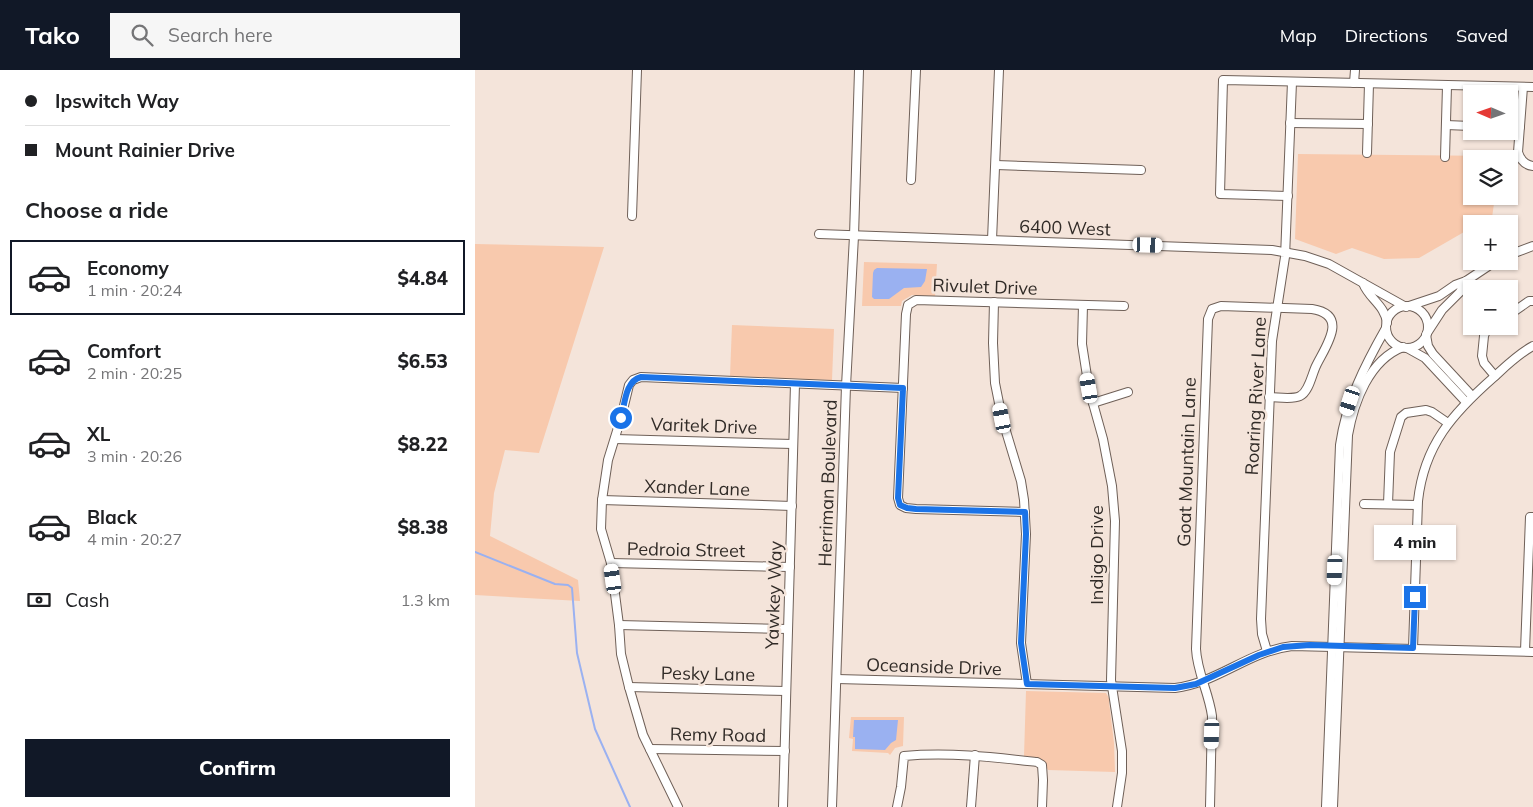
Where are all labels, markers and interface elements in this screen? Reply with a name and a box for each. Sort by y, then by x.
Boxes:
search box [110,13,460,58]
text: Tako [25,20,80,50]
icon: search [128,21,156,49]
text: Search here [168,23,273,47]
text: Map [1280,24,1317,47]
text: Directions [1345,24,1428,47]
text: Saved [1456,24,1508,47]
north arrow [1463,85,1517,140]
map controls [1463,85,1518,335]
text: Ipswitch Way [55,89,179,113]
text: Mount Rainier Drive [55,138,235,162]
button: layers [1463,150,1518,205]
text: Choose a ride [25,196,168,224]
street label: 6400 West [1019,214,1111,241]
button: + [1463,215,1518,270]
car [1132,237,1163,253]
icon: car [27,255,72,300]
text: Economy [87,256,169,280]
text: $4.84 [397,266,448,290]
street label: Rivulet Drive [932,273,1038,300]
text: 1 min · 20:24 [87,280,182,300]
button: − [1463,280,1518,335]
street label: Roaring River Lane [1240,316,1271,476]
icon: car [27,338,72,383]
text: Comfort [87,339,161,363]
text: $6.53 [397,349,448,373]
text: 2 min · 20:25 [87,363,182,383]
car [1079,372,1098,404]
street label: Goat Mountain Lane [1172,377,1201,547]
car [1338,384,1361,418]
street label: Herriman Boulevard [813,399,842,567]
car [991,402,1012,434]
route start [610,407,632,429]
street label: Varitek Drive [650,412,758,439]
icon: car [27,421,72,466]
text: XL [87,422,110,446]
text: $8.22 [397,432,448,456]
text: 3 min · 20:26 [87,446,182,466]
street label: Xander Lane [644,474,750,501]
icon: car [27,504,72,549]
text: Black [87,505,137,529]
street label: Indigo Drive [1085,505,1108,605]
text: $8.38 [397,515,448,539]
callout: 4 min [1374,524,1456,560]
text: 4 min · 20:27 [87,529,182,549]
text: 4 min [1394,532,1436,552]
street label: Pedroia Street [627,537,745,562]
street label: Yawkey Way [760,540,787,650]
car [1326,555,1343,585]
car [603,563,622,595]
icon: cash [25,586,53,614]
route end [1404,586,1426,608]
text: Cash [65,588,110,612]
text: 1.3 km [401,590,450,610]
street label: Oceanside Drive [866,653,1002,680]
street label: Pesky Lane [661,661,755,686]
car [1203,719,1220,749]
street label: Remy Road [670,722,766,747]
button: Confirm [25,739,450,797]

